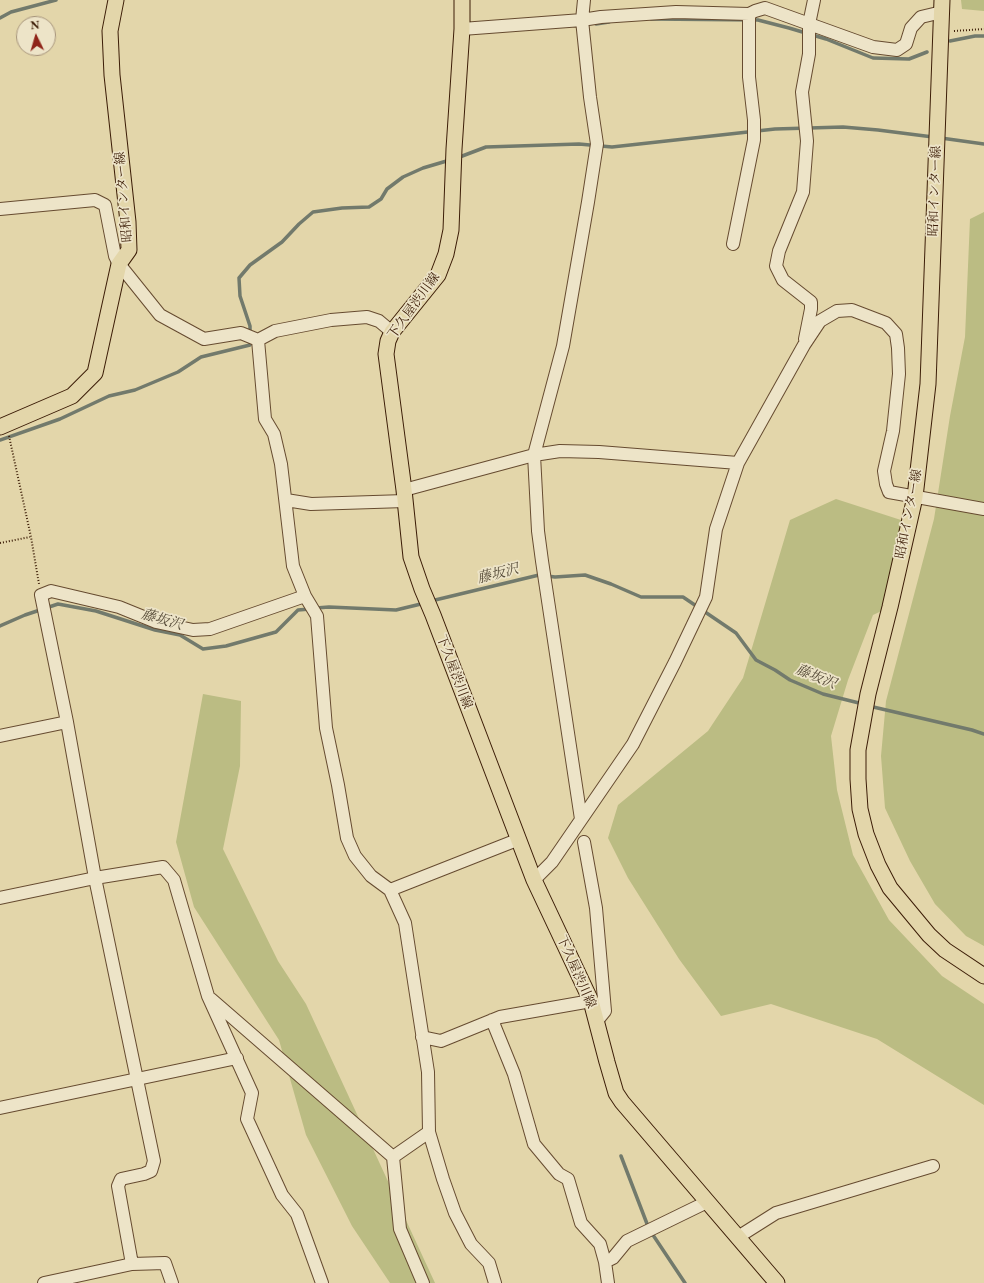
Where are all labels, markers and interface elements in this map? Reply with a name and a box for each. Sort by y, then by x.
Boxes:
north arrow [16,16,56,56]
text: N [30,18,40,32]
street label: 昭和インター線 [926,145,944,237]
street label: 昭和インター線 [112,151,136,243]
street label: 下久屋渋川線 [385,270,443,342]
street label: 昭和インター線 [893,468,925,560]
water label: 藤坂沢 [476,561,520,587]
water label: 藤坂沢 [139,606,185,634]
street label: 下久屋渋川線 [433,633,475,711]
water label: 藤坂沢 [793,661,839,693]
street label: 下久屋渋川線 [553,933,599,1011]

